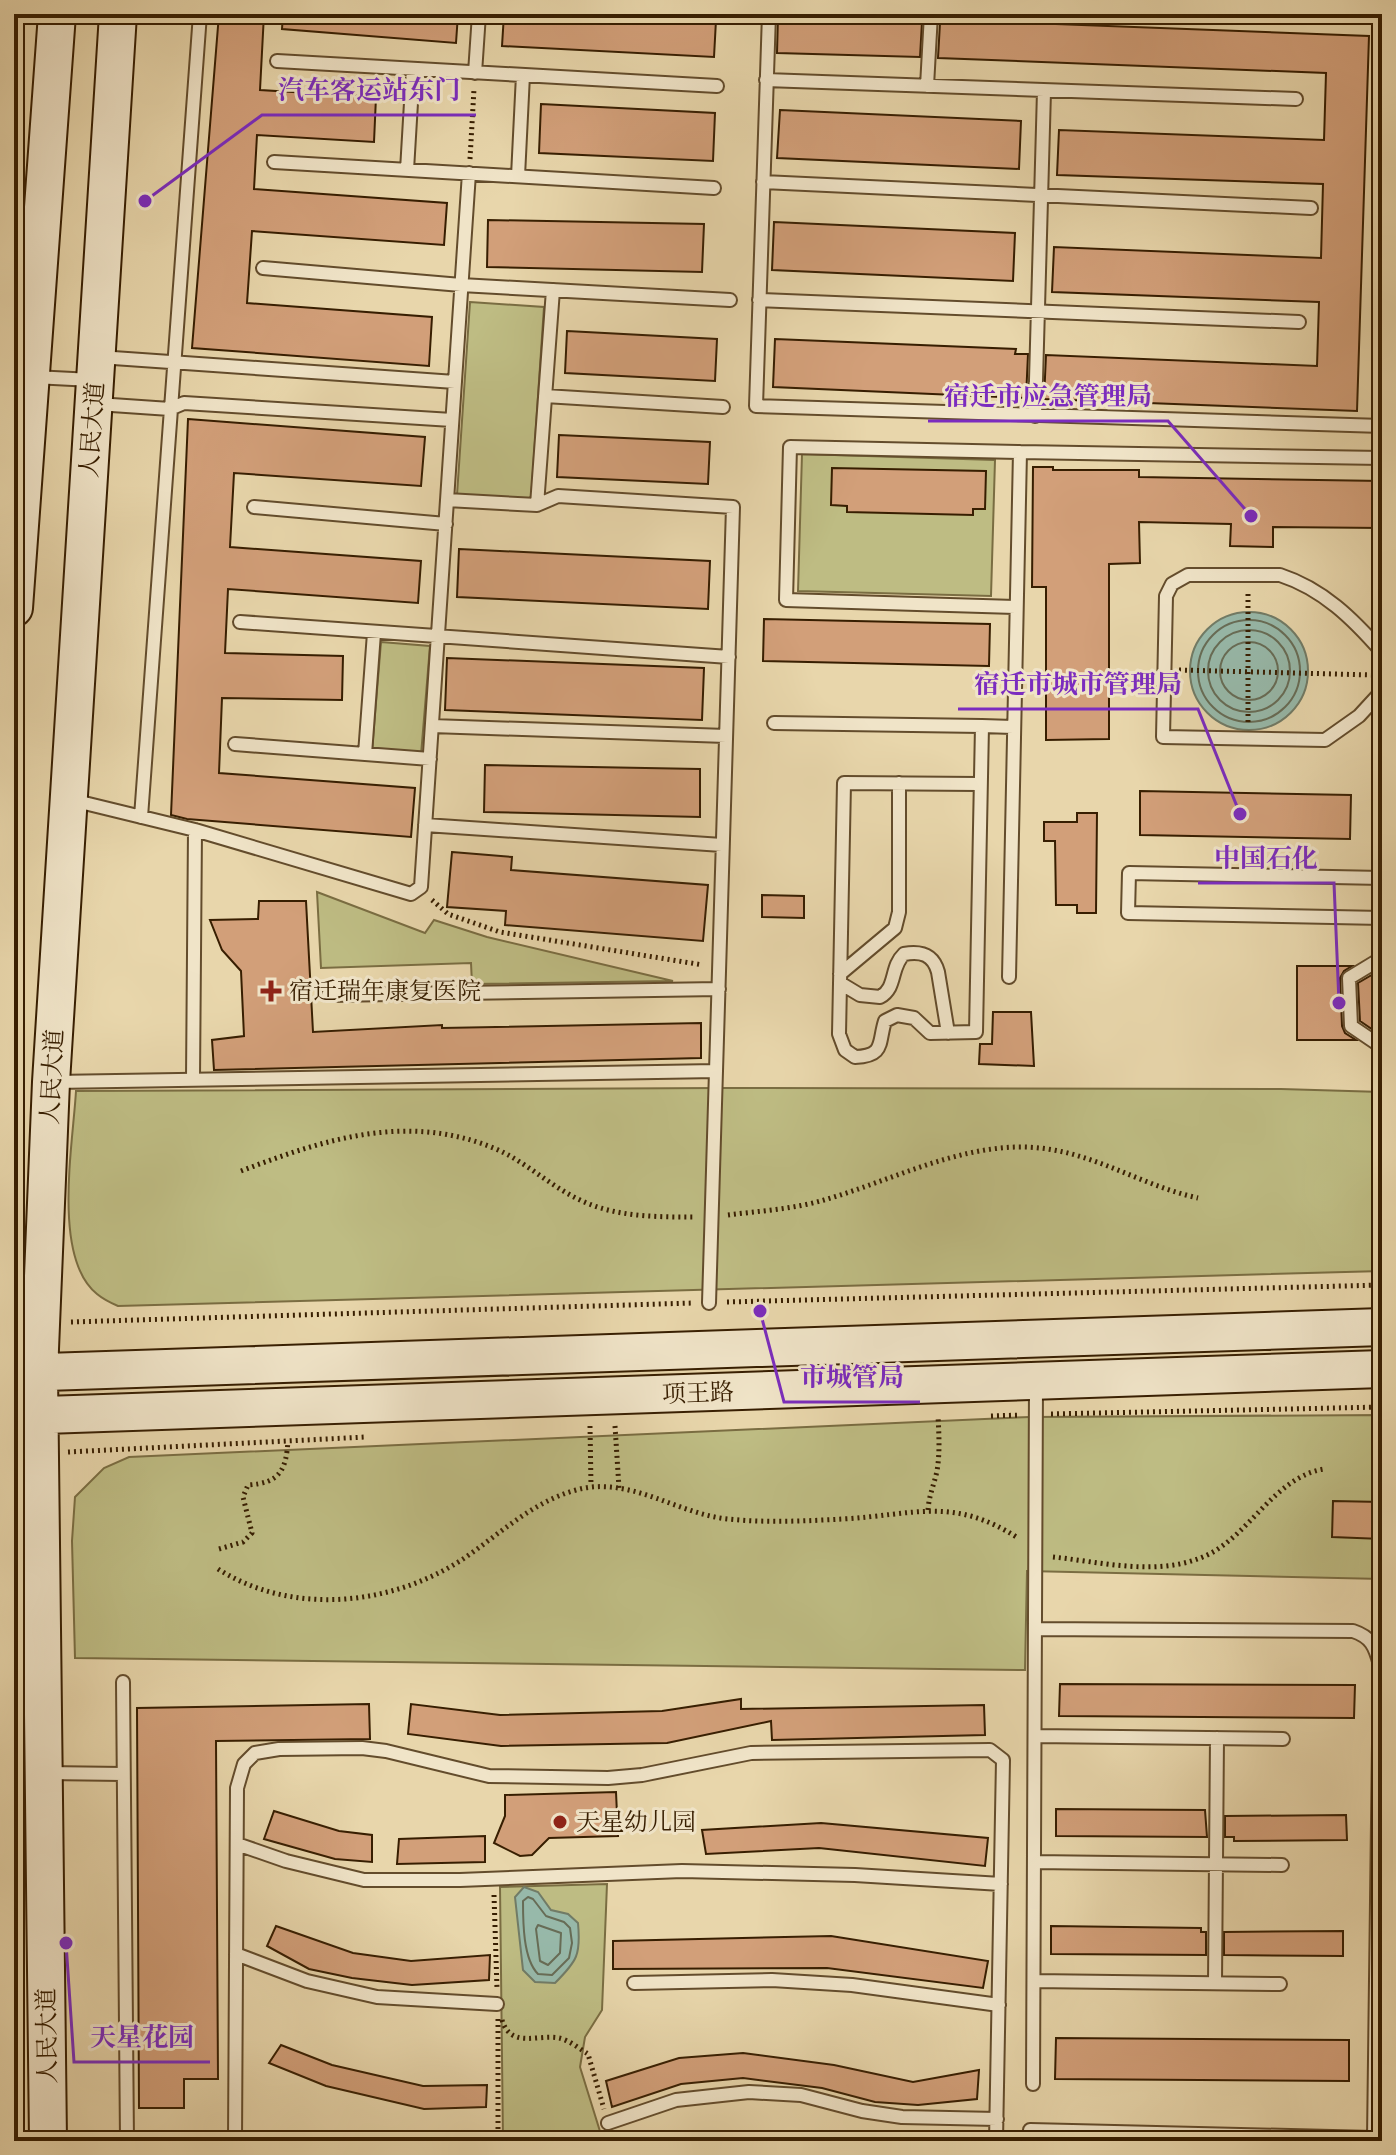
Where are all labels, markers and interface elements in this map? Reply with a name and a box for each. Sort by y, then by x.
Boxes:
callout: 汽车客运站东门 [262,65,476,115]
text: 汽车客运站东门 [278,75,460,106]
callout: 宿迁市应急管理局 [928,371,1168,421]
street label: 人民大道 [75,381,109,479]
text: 宿迁市应急管理局 [944,381,1152,412]
callout: 宿迁市城市管理局 [958,659,1198,709]
text: 宿迁市城市管理局 [974,669,1182,700]
callout: 中国石化 [1198,833,1334,883]
text: 中国石化 [1214,843,1318,874]
place label: 宿迁瑞年康复医院 [289,977,481,1005]
marker: 宿迁瑞年康复医院 [260,980,282,1002]
street label: 人民大道 [36,1028,68,1126]
callout: 市城管局 [784,1352,920,1402]
text: 市城管局 [800,1362,904,1393]
street label: 项王路 [662,1378,734,1408]
place label: 天星幼儿园 [576,1808,696,1836]
marker: 天星幼儿园 [551,1813,569,1831]
street label: 人民大道 [32,1988,62,2084]
callout: 天星花园 [74,2012,210,2062]
text: 天星花园 [90,2022,194,2053]

